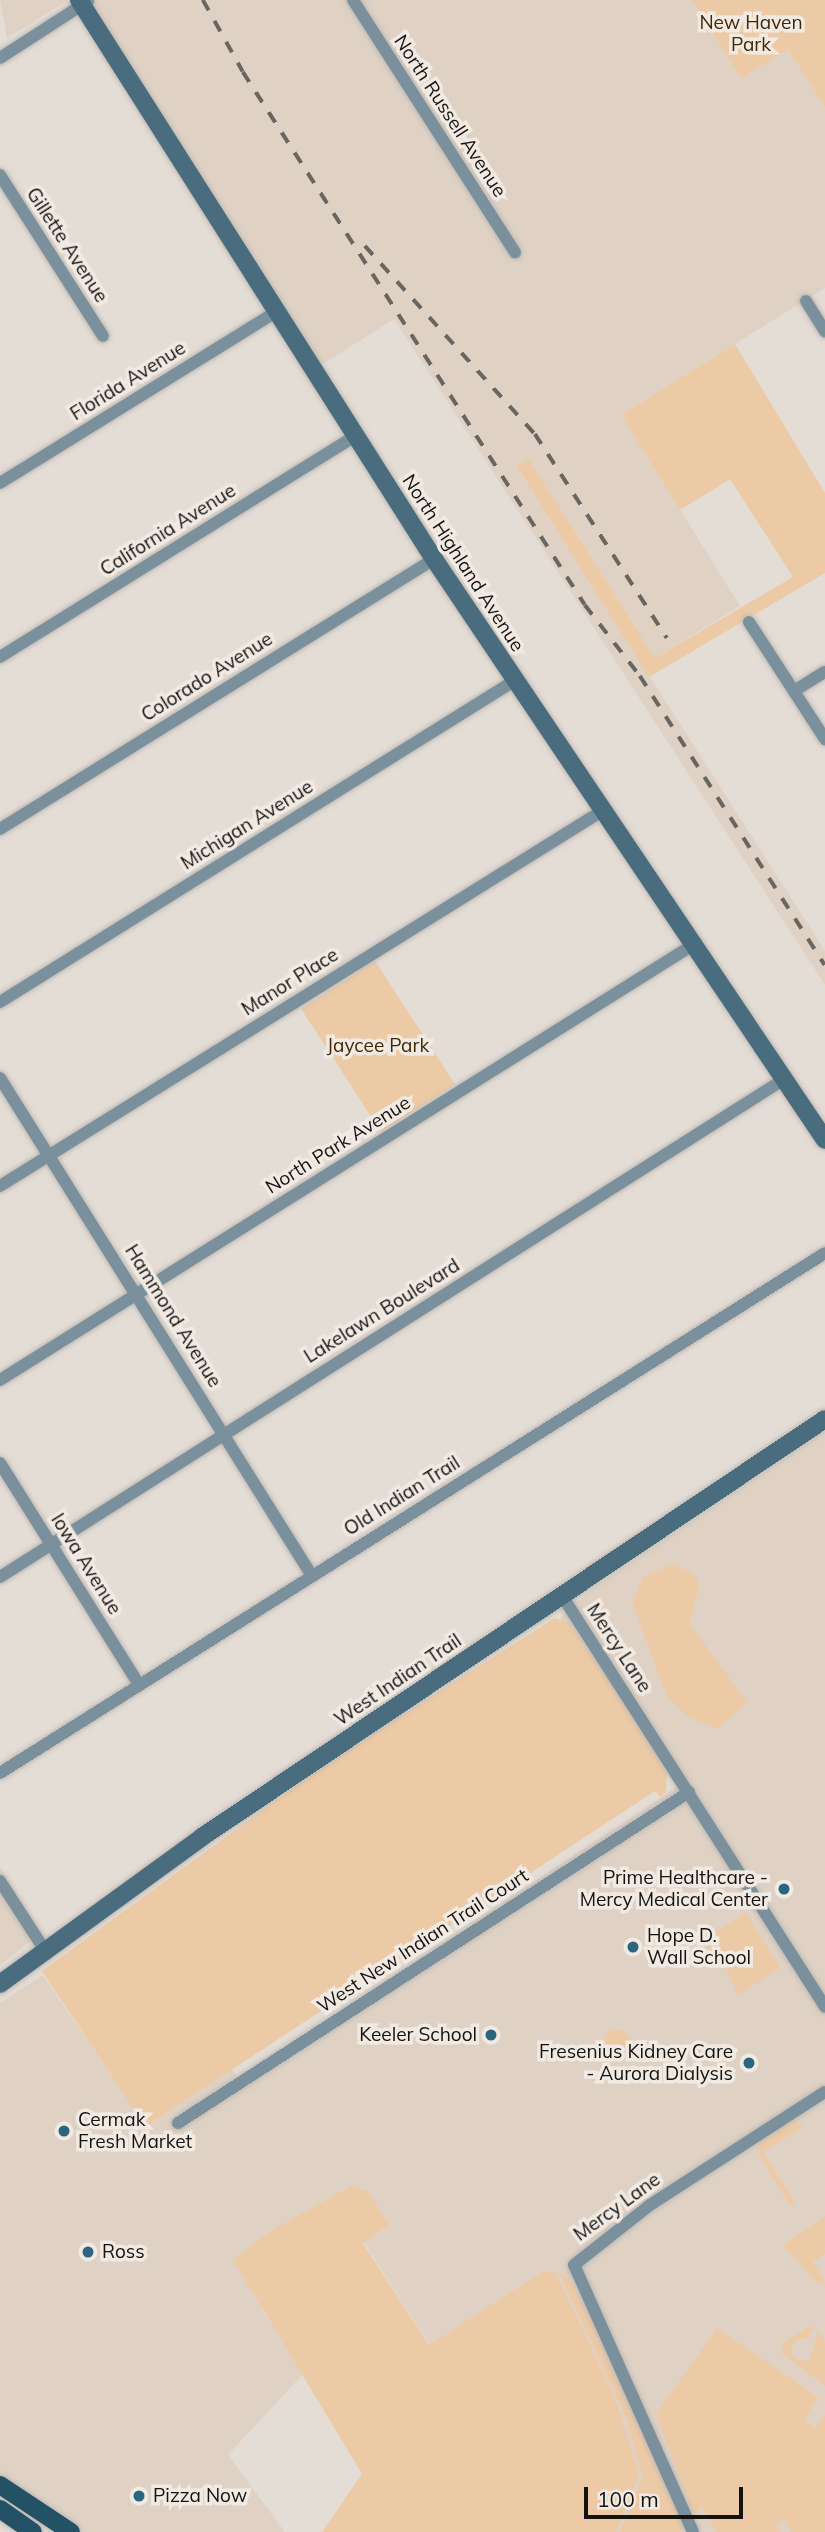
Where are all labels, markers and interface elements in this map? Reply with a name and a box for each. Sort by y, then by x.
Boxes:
park label: New Haven Park [699,12,803,56]
street label: North Russell Avenue [389,31,511,201]
street label: Gillette Avenue [21,183,113,307]
street label: Florida Avenue [66,337,190,425]
street label: North Highland Avenue [397,470,529,656]
street label: California Avenue [96,479,240,581]
street label: Colorado Avenue [137,628,277,726]
street label: Michigan Avenue [177,775,317,875]
street label: Manor Place [238,943,342,1021]
park label: Jaycee Park [327,1035,429,1057]
street label: North Park Avenue [261,1091,415,1199]
street label: Hammond Avenue [120,1240,226,1392]
street label: Lakelawn Boulevard [300,1254,464,1368]
street label: Old Indian Trail [340,1451,464,1541]
street label: Iowa Avenue [46,1509,126,1619]
street label: Mercy Lane [582,1599,656,1697]
street label: West Indian Trail [330,1629,466,1731]
street label: West New Indian Trail Court [313,1864,533,2018]
place label: Prime Healthcare - Mercy Medical Center [580,1867,768,1911]
marker: Prime Healthcare - Mercy Medical Center [774,1879,794,1899]
place label: Hope D. Wall School [647,1925,751,1969]
marker: Hope D. Wall School [625,1939,641,1955]
place label: Keeler School [359,2024,477,2046]
marker: Keeler School [483,2027,499,2043]
place label: Fresenius Kidney Care - Aurora Dialysis [539,2041,733,2085]
marker: Fresenius Kidney Care - Aurora Dialysis [739,2053,759,2073]
place label: Cermak Fresh Market [78,2109,192,2153]
marker: Cermak Fresh Market [56,2123,72,2139]
street label: Mercy Lane [569,2168,665,2246]
place label: Ross [102,2241,145,2263]
marker: Ross [80,2244,96,2260]
scale bar [587,2472,746,2516]
place label: Pizza Now [153,2485,247,2507]
text: 100 m [597,2486,659,2512]
marker: Pizza Now [131,2488,147,2504]

